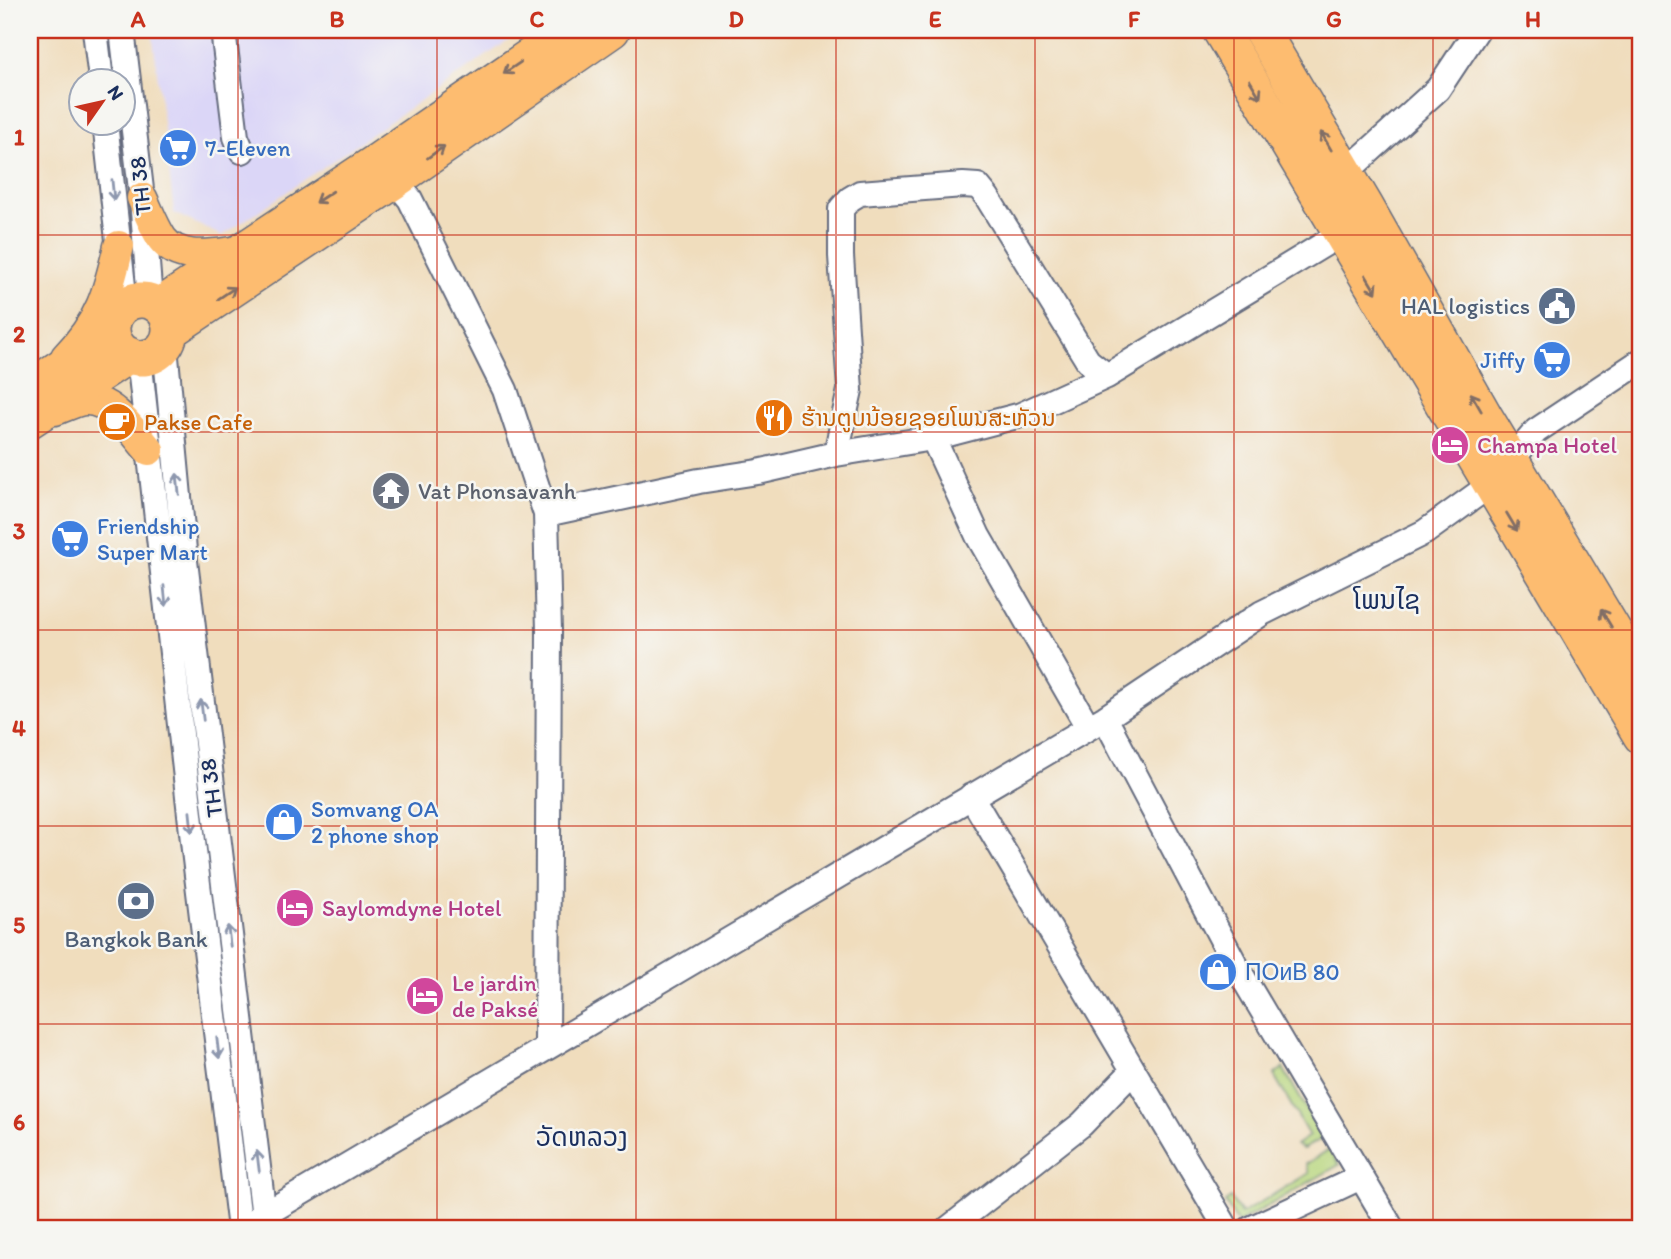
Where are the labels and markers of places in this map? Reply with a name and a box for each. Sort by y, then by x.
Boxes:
supermarket icon: 7-Eleven [157,127,199,169]
place label: 7-Eleven [205,134,290,162]
public building icon: HAL logistics [1536,285,1578,327]
place label: HAL logistics [1401,292,1530,320]
supermarket icon: Jiffy [1531,339,1573,381]
place label: Jiffy [1480,346,1525,374]
restaurant icon: ຮ້ານຕູບນ້ອຍຊອຍໂພນສະຫັວນ [753,397,795,439]
cafe icon: Pakse Cafe [96,401,138,443]
place label: ຮ້ານຕູບນ້ອຍຊອຍໂພນສະຫັວນ [801,404,1056,433]
place label: Pakse Cafe [144,408,253,436]
hotel icon: Champa Hotel [1429,424,1471,466]
place label: Champa Hotel [1477,431,1618,459]
temple icon: Vat Phonsavanh [370,470,412,512]
place label: Vat Phonsavanh [418,477,577,505]
place label: Friendship Super Mart [97,512,208,566]
supermarket icon: Friendship Super Mart [49,518,91,560]
place label: Somvang OA 2 phone shop [311,795,439,849]
shop icon: Somvang OA 2 phone shop [263,801,305,843]
bank icon: Bangkok Bank [115,880,157,922]
hotel icon: Saylomdyne Hotel [274,887,316,929]
place label: Saylomdyne Hotel [322,894,502,922]
place label: Bangkok Bank [64,925,208,953]
shop icon: ПОиВ 80 [1197,951,1239,993]
place label: ПОиВ 80 [1245,958,1340,986]
place label: Le jardin de Paksé [452,969,538,1023]
hotel icon: Le jardin de Paksé [404,975,446,1017]

